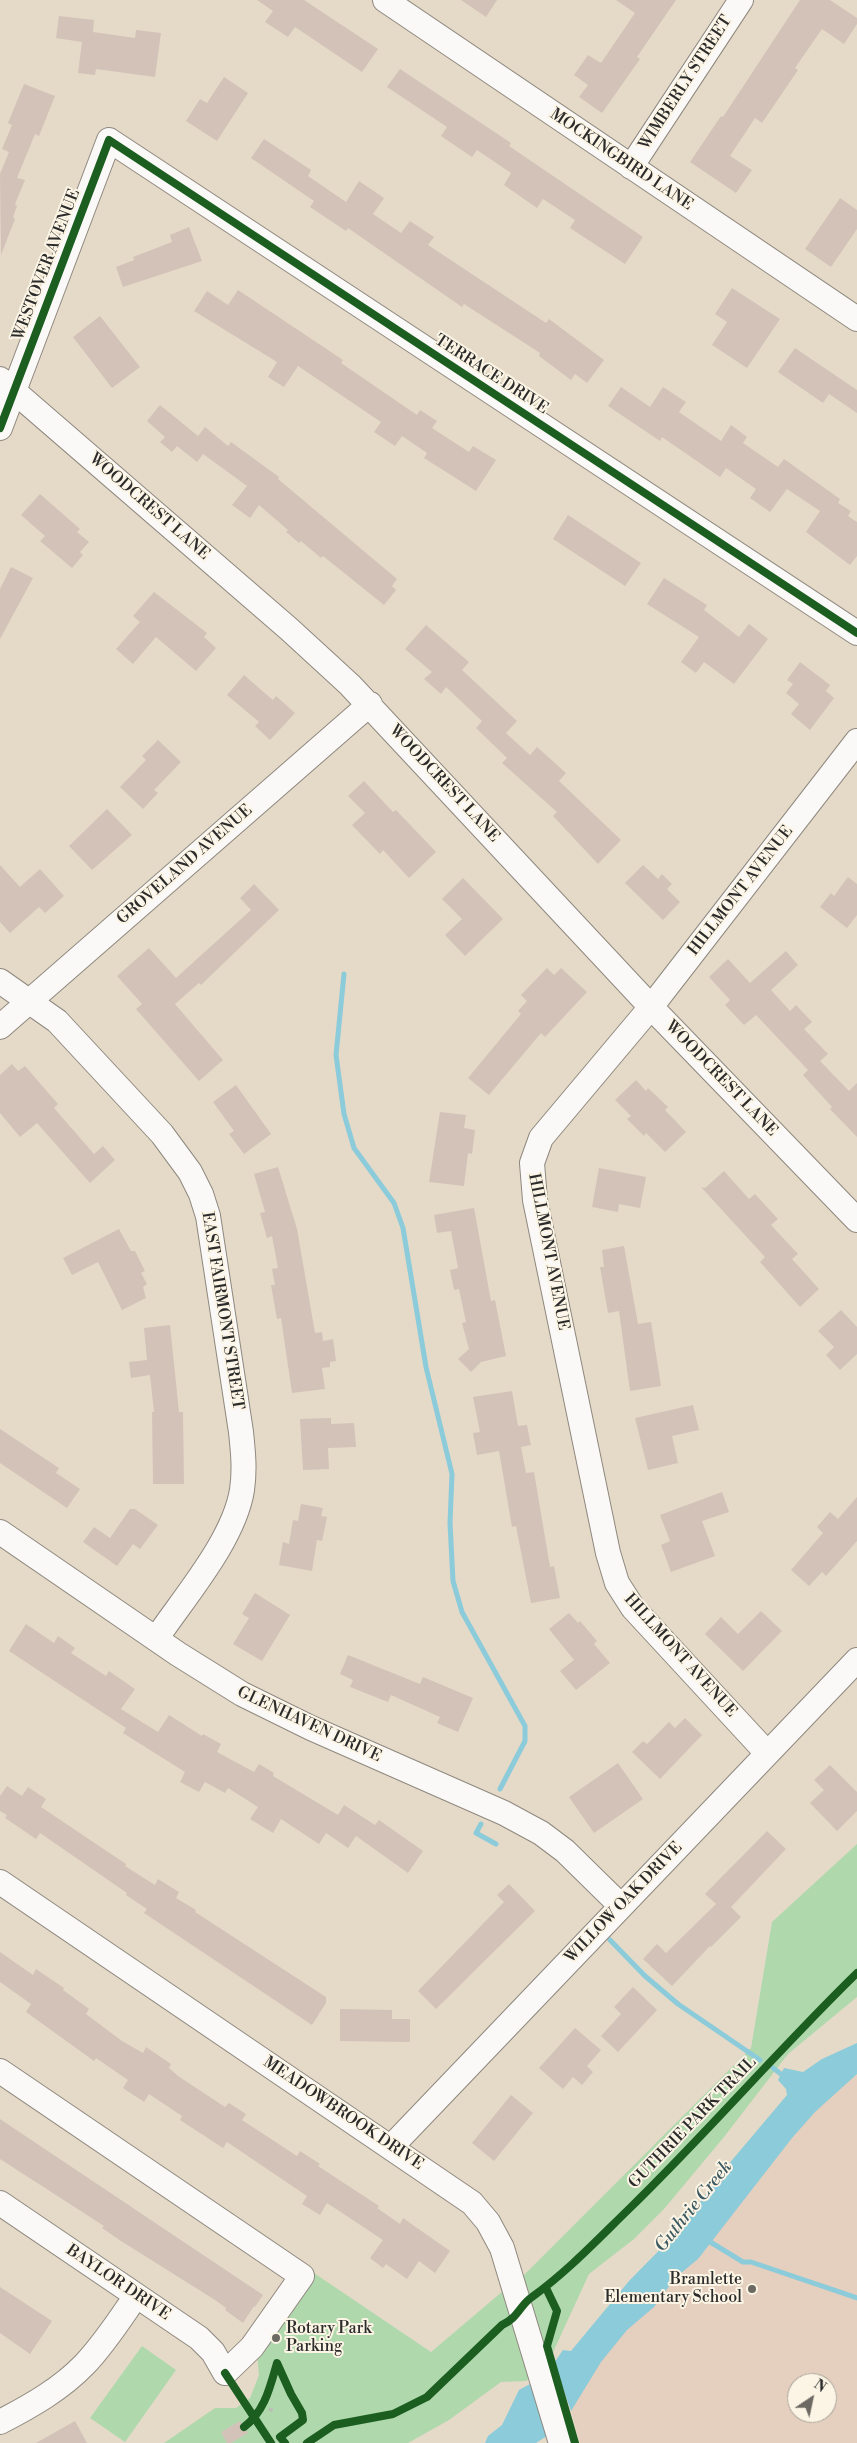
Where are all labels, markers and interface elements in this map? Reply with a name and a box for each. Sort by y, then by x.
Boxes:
street label: WIMBERLY STREET [635,12,737,154]
street label: MOCKINGBIRD LANE [546,105,696,215]
street label: WESTOVER AVENUE [9,187,85,343]
street label: TERRACE DRIVE [431,331,551,419]
street label: WOODCREST LANE [85,450,213,564]
street label: WOODCREST LANE [385,721,503,847]
street label: GROVELAND AVENUE [113,801,257,929]
street label: HILLMONT AVENUE [684,822,798,960]
street label: WOODCREST LANE [661,1017,781,1141]
street label: HILLMONT AVENUE [523,1172,573,1332]
street label: EAST FAIRMONT STREET [197,1211,247,1411]
street label: HILLMONT AVENUE [620,1590,740,1722]
street label: GLENHAVEN DRIVE [234,1683,384,1767]
street label: WILLOW OAK DRIVE [561,1838,687,1968]
street label: MEADOWBROOK DRIVE [259,2053,427,2175]
street label: GUTHRIE PARK TRAIL [625,2053,761,2193]
water label: Guthrie Creek [651,2157,737,2257]
street label: BAYLOR DRIVE [62,2241,174,2325]
place label: Bramlette Elementary School [605,2270,742,2308]
marker: Bramlette Elementary School [746,2283,758,2295]
place label: Rotary Park Parking [286,2319,372,2357]
marker: Rotary Park Parking [270,2332,282,2344]
north arrow [787,2373,837,2423]
text: N [810,2376,829,2397]

